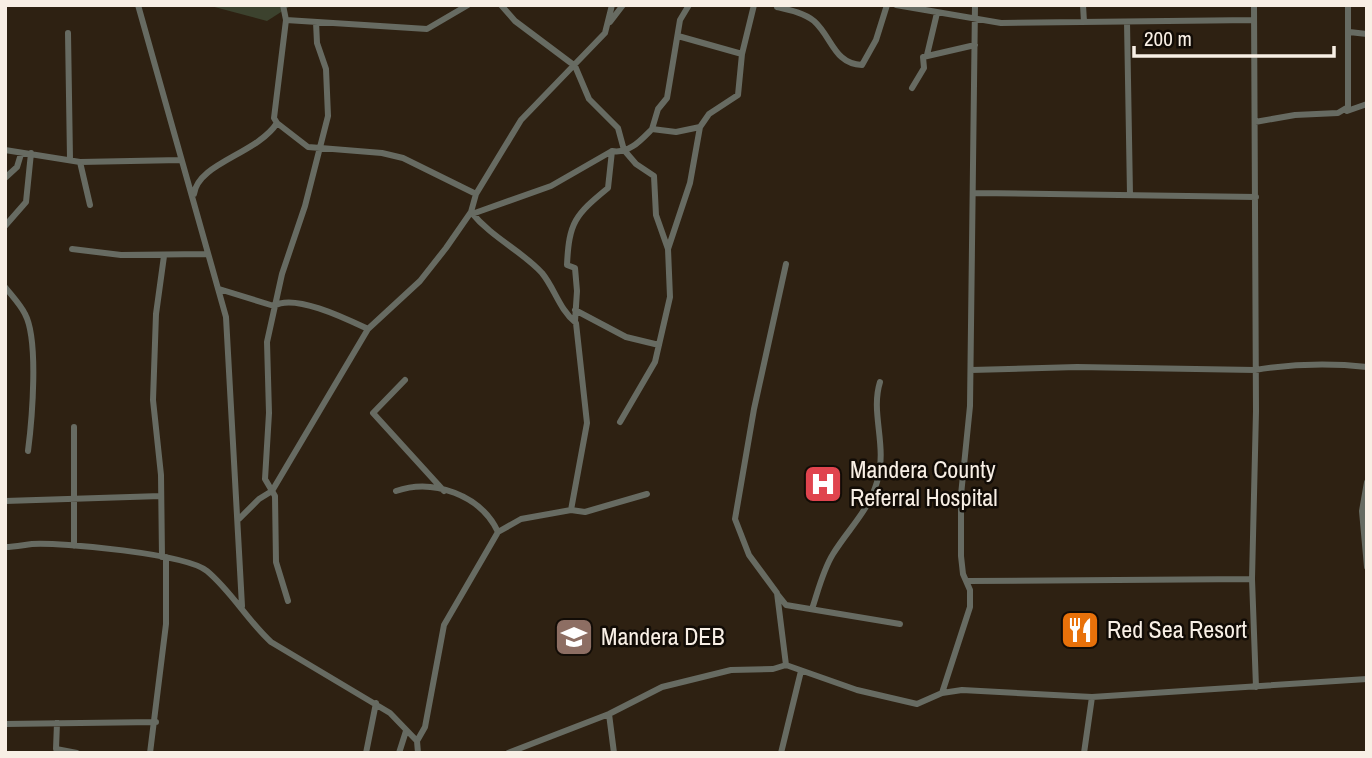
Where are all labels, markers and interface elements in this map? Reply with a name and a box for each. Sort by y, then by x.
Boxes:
scale bar [1134,14,1334,58]
text: 200 m [1144,24,1192,53]
place label: Mandera County Referral Hospital [850,453,998,513]
hospital icon: Mandera County Referral Hospital [802,463,844,505]
restaurant icon: Red Sea Resort [1059,609,1101,651]
place label: Red Sea Resort [1107,613,1248,645]
school or university icon: Mandera DEB [553,616,595,658]
place label: Mandera DEB [601,620,725,652]

